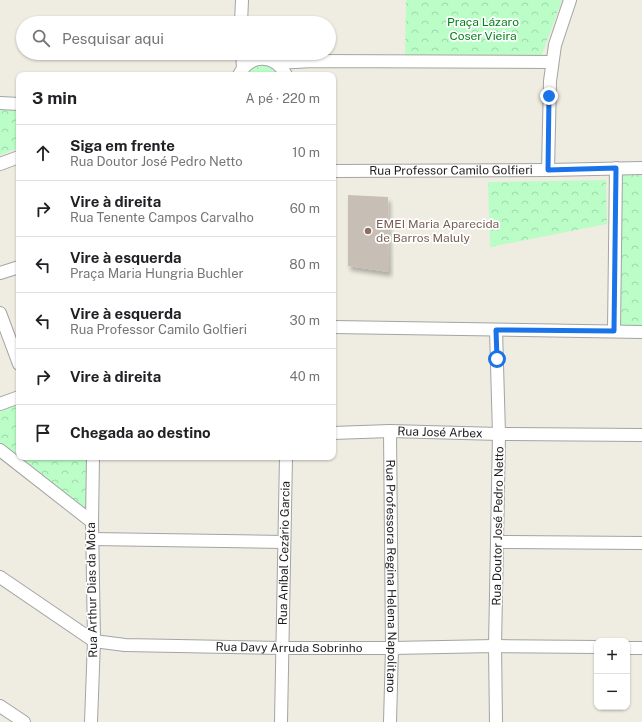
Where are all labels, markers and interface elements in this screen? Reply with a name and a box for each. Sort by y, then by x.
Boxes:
park label: Praça Lázaro Coser Vieira [447,15,519,43]
search box [16,16,336,60]
icon: search [30,27,52,49]
text: Pesquisar aqui [62,30,164,47]
route end [540,87,558,105]
text: 3 min [32,88,77,108]
text: A pé · 220 m [246,91,320,106]
text: Siga em frente [70,137,175,154]
icon: ahead [32,142,54,164]
text: 10 m [292,145,320,160]
text: Rua Doutor José Pedro Netto [70,154,243,169]
street label: Rua Professor Camilo Golfieri [369,163,533,178]
text: Vire à direita [70,193,161,210]
icon: right [32,198,54,220]
text: 60 m [290,201,320,216]
text: Rua Tenente Campos Carvalho [70,210,254,225]
place label: EMEI Maria Aparecida de Barros Maluly [376,217,499,245]
marker: EMEI Maria Aparecida de Barros Maluly [363,226,373,236]
text: Vire à esquerda [70,249,182,266]
icon: left [32,254,54,276]
text: 80 m [289,257,320,272]
text: Praça Maria Hungria Buchler [70,266,244,281]
text: Vire à esquerda [70,305,182,322]
icon: left [32,310,54,332]
text: 30 m [290,313,320,328]
text: Rua Professor Camilo Golfieri [70,322,247,337]
route start [488,350,506,368]
icon: right [32,366,54,388]
text: Vire à direita [70,368,161,385]
text: 40 m [289,369,320,384]
icon: arrive [32,422,54,444]
text: Chegada ao destino [70,424,211,441]
street label: Rua José Arbex [397,424,483,441]
street label: Rua Doutor José Pedro Netto [490,446,506,606]
street label: Rua Professora Regina Helena Napolitano [383,459,399,693]
street label: Rua Aníbal Cezário Garcia [276,481,293,625]
street label: Rua Arthur Dias da Mota [84,522,100,658]
map controls [594,638,630,710]
button: + [594,638,630,674]
street label: Rua Davy Arruda Sobrinho [215,640,363,655]
button: − [594,674,630,710]

